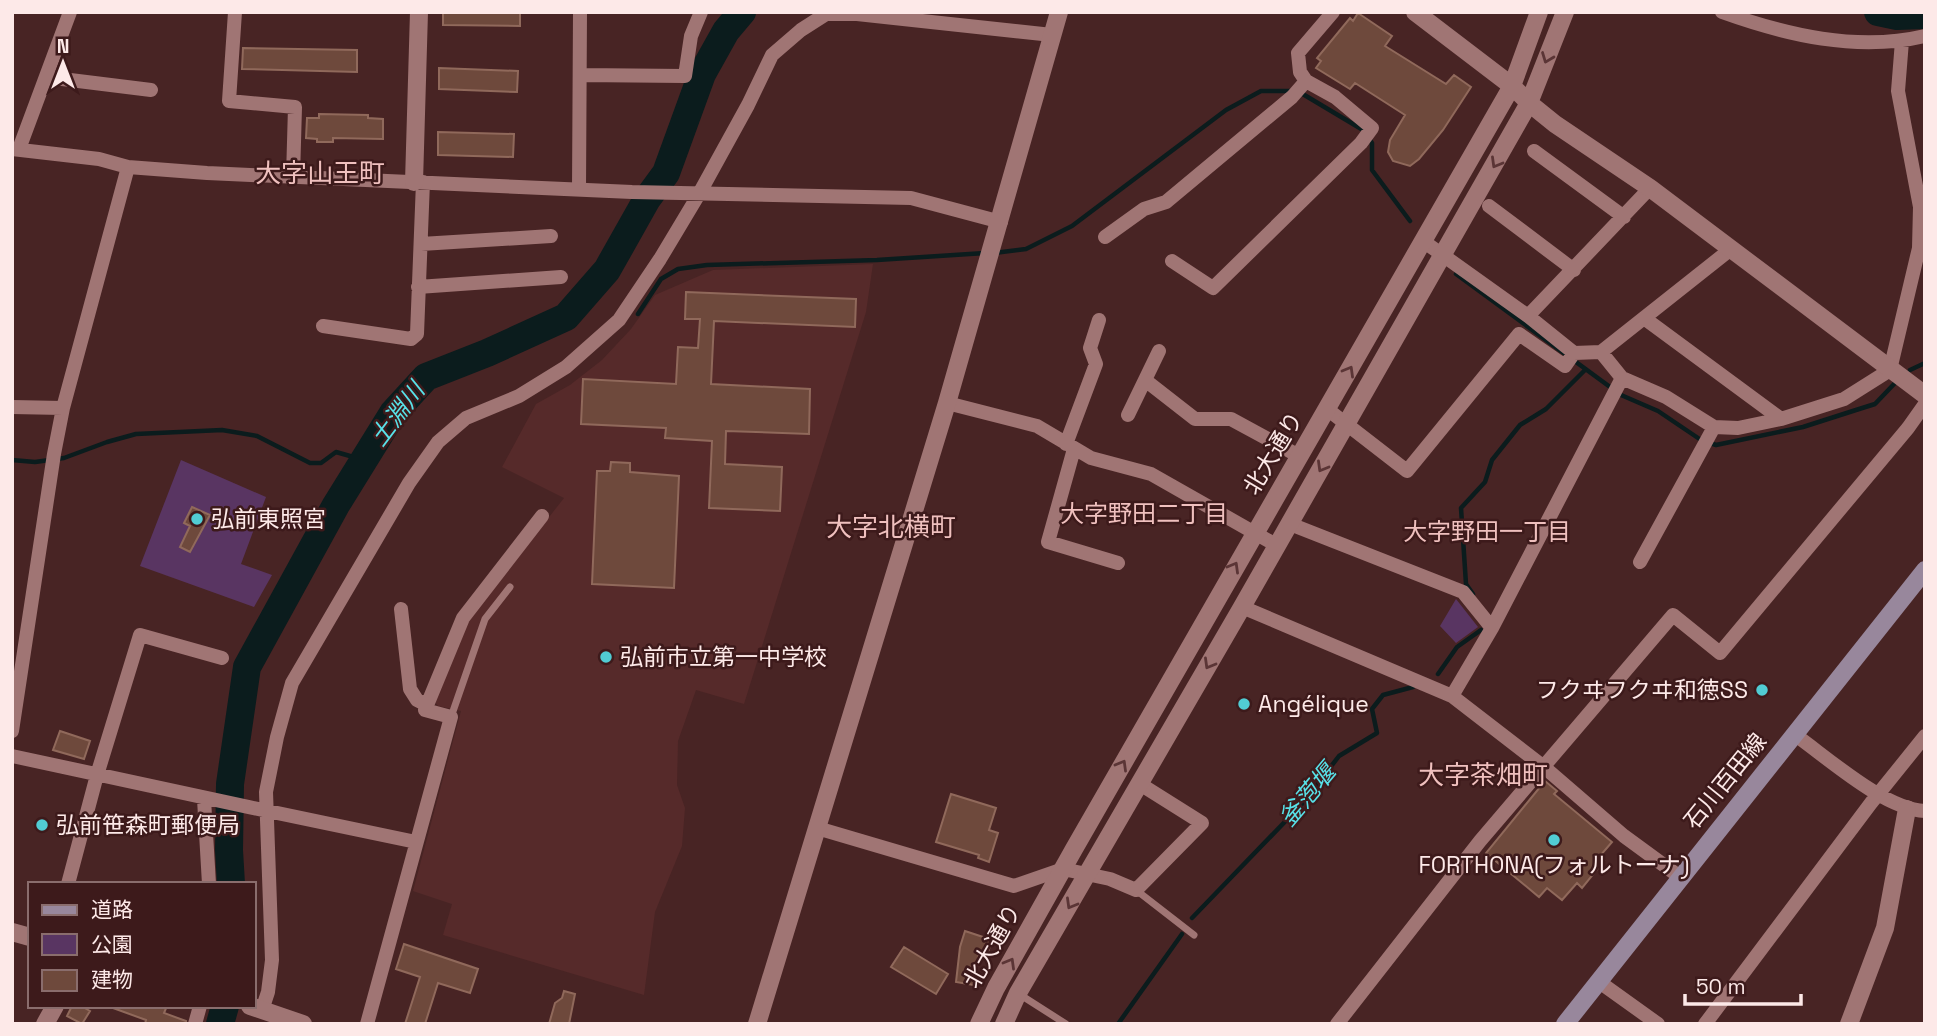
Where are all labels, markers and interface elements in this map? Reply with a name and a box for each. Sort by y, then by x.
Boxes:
north arrow [28,28,98,98]
text: N [57,34,69,59]
one-way arrow [1541,51,1555,63]
one-way arrow [1491,155,1504,168]
district label: 大字山王町 [255,156,385,190]
one-way arrow [1341,366,1354,378]
water label: 土淵川 [363,374,433,452]
street label: 北大通り [1236,406,1310,500]
one-way arrow [1317,460,1330,472]
district label: 大字野田二丁目 [1060,498,1228,529]
place label: 弘前東照宮 [211,504,326,534]
district label: 大字北横町 [826,510,956,544]
marker: 弘前東照宮 [189,511,205,527]
district label: 大字野田一丁目 [1403,516,1571,547]
one-way arrow [1226,562,1239,575]
place label: 弘前市立第一中学校 [620,642,827,672]
marker: 弘前市立第一中学校 [598,649,614,665]
one-way arrow [1204,657,1217,669]
place label: フクヰフクヰ和徳SS [1536,675,1748,705]
marker: フクヰフクヰ和徳SS [1754,682,1770,698]
place label: Angélique [1258,689,1369,719]
marker: Angélique [1236,696,1252,712]
street label: 石川百田線 [1677,727,1773,835]
water label: 釜萢堰 [1272,754,1345,833]
district label: 大字茶畑町 [1418,758,1548,792]
one-way arrow [1114,760,1127,772]
place label: 弘前笹森町郵便局 [56,810,240,840]
marker: 弘前笹森町郵便局 [34,817,50,833]
marker: FORTHONA(フォルトーナ) [1546,832,1562,848]
place label: FORTHONA(フォルトーナ) [1418,850,1690,880]
legend [28,882,256,1008]
text: 道路 [91,896,133,923]
one-way arrow [1066,896,1079,909]
street label: 北大通り [957,898,1027,994]
text: 公園 [91,931,133,958]
one-way arrow [1002,958,1015,970]
scale bar [1685,962,1800,1006]
text: 建物 [91,966,133,993]
text: 50 m [1696,973,1746,1000]

